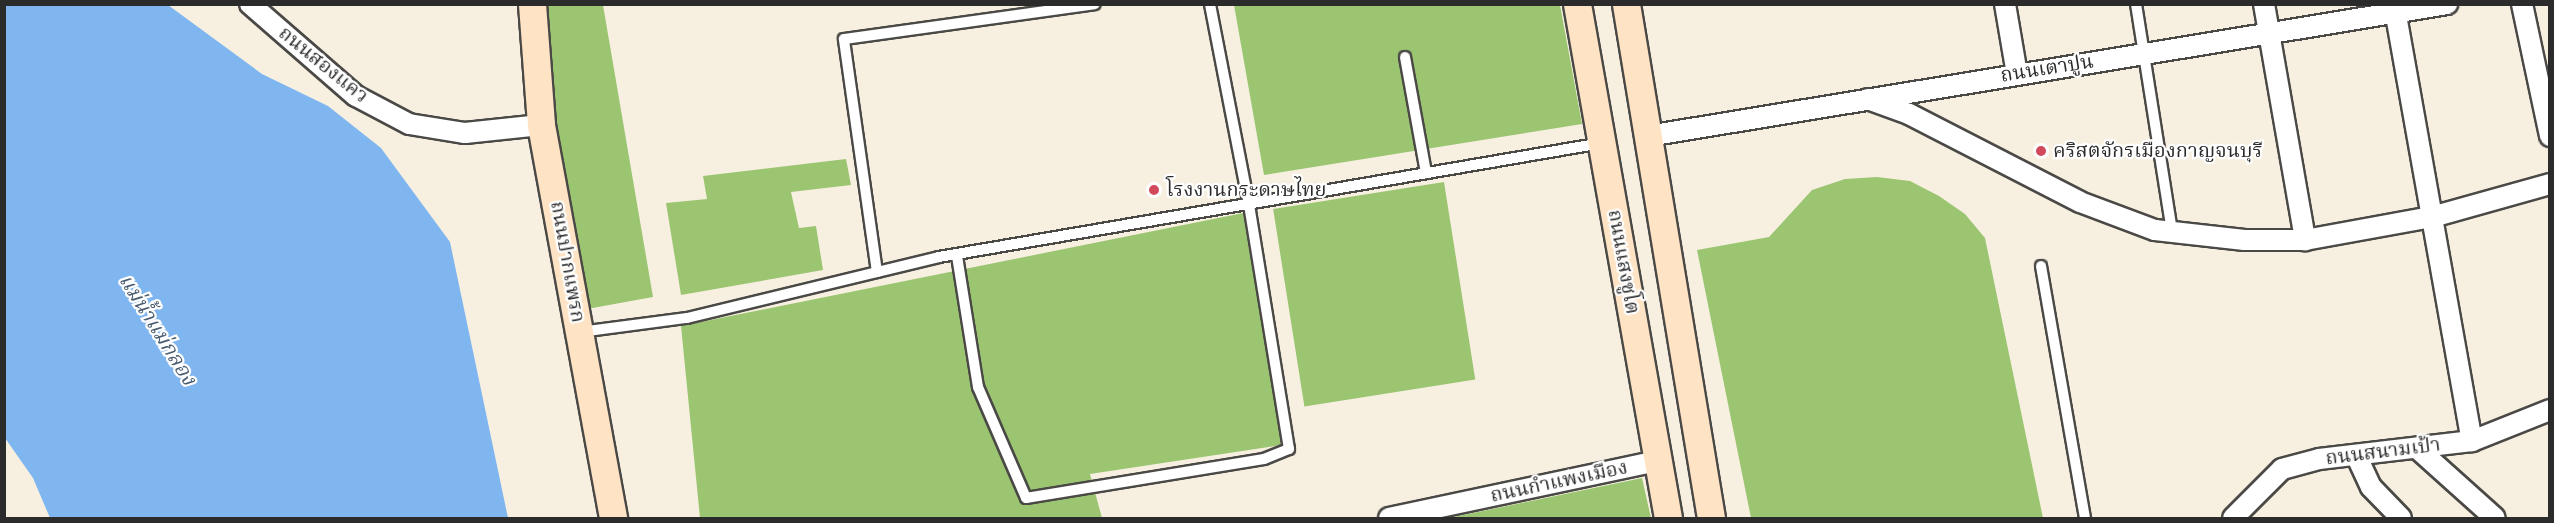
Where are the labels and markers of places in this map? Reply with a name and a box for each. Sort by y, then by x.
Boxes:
place label: คริสตจักรเมืองกาญจนบุรี [2053,139,2262,163]
marker: คริสตจักรเมืองกาญจนบุรี [2034,144,2048,158]
place label: โรงงานกระดาษไทย [1166,178,1327,202]
marker: โรงงานกระดาษไทย [1147,183,1161,197]

